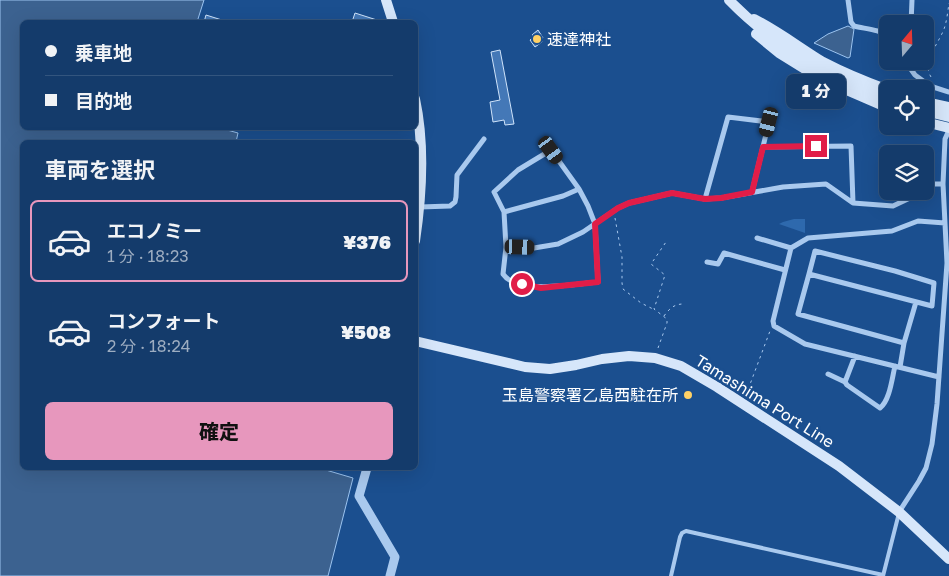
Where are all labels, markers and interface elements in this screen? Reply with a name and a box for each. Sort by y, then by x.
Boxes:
north arrow [879,15,934,70]
map controls [879,15,934,200]
place label: 速達神社 [547,29,611,49]
marker: 速達神社 [531,33,543,45]
text: 乗車地 [75,41,132,64]
callout: 1 分 [786,74,846,108]
button: locate [879,80,934,135]
text: 1 分 [802,81,830,101]
text: 目的地 [75,89,132,112]
car [758,106,779,138]
car [536,133,565,167]
route end [805,135,827,157]
button: layers [879,145,934,200]
text: 車両を選択 [45,156,155,183]
icon: car [47,219,92,264]
text: エコノミー [107,219,202,242]
text: ¥376 [343,230,391,253]
car [504,239,535,255]
text: 1 分 · 18:23 [107,246,189,266]
route start [511,273,533,295]
icon: car [47,309,92,354]
text: コンフォート [107,309,220,332]
text: ¥508 [341,320,391,343]
text: 2 分 · 18:24 [107,336,190,356]
street label: Tamashima Port Line [692,350,838,452]
place label: 玉島警察署乙島西駐在所 [502,385,678,405]
marker: 玉島警察署乙島西駐在所 [682,389,694,401]
button: 確定 [45,402,393,460]

